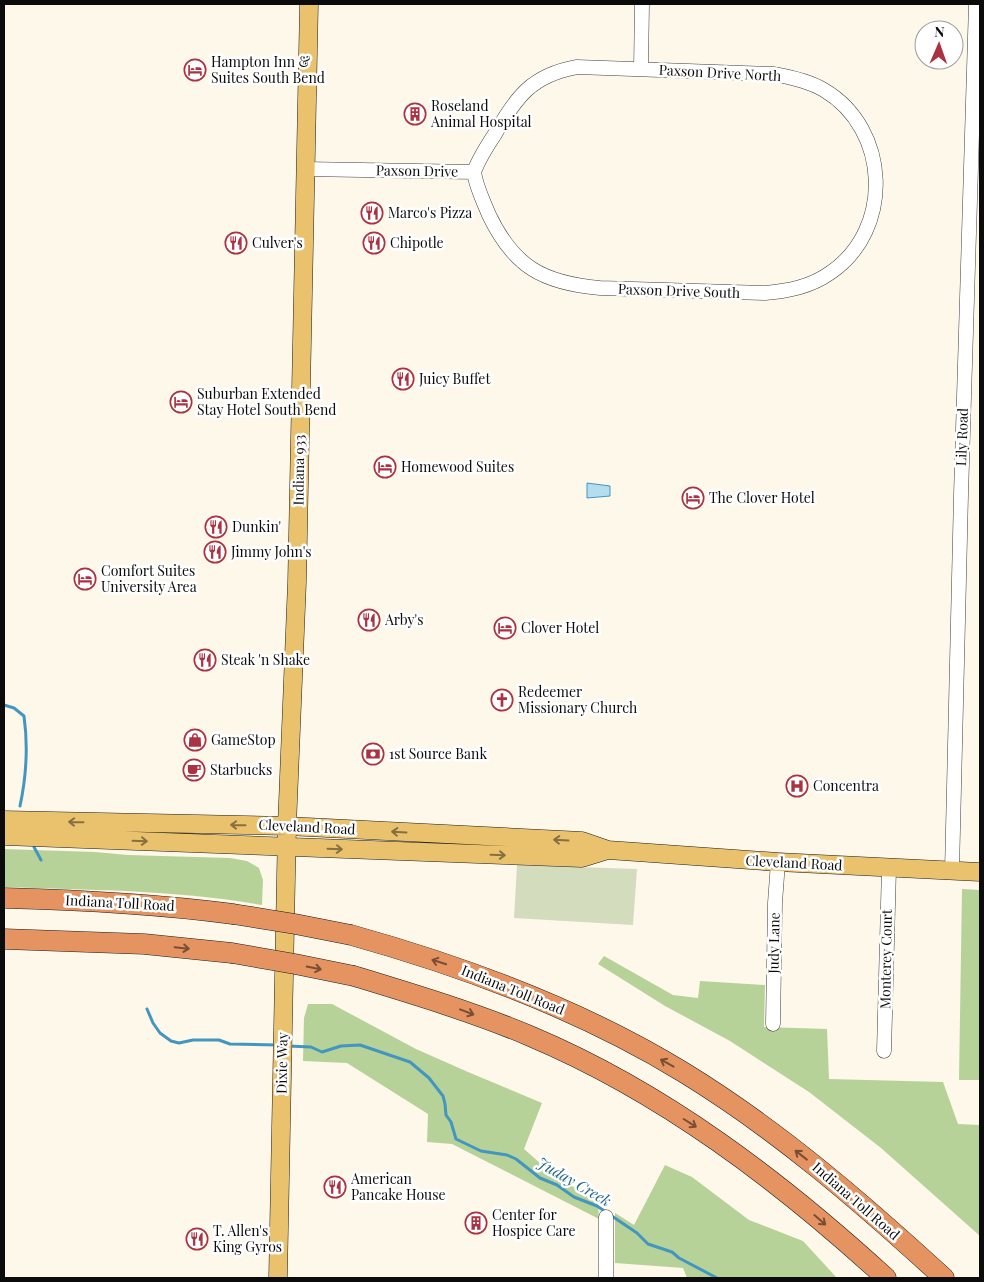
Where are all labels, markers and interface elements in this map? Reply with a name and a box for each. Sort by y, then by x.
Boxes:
north arrow [914,20,964,70]
text: N [934,22,945,41]
place label: Hampton Inn & Suites South Bend [211,52,325,87]
hotel icon: Hampton Inn & Suites South Bend [183,58,207,82]
street label: Paxson Drive North [658,60,782,85]
place label: Roseland Animal Hospital [430,96,532,131]
building icon: Roseland Animal Hospital [403,102,427,126]
street label: Paxson Drive [376,160,458,181]
restaurant icon: Marco's Pizza [360,201,384,225]
place label: Marco's Pizza [388,203,472,222]
restaurant icon: Culver's [224,231,248,255]
restaurant icon: Chipotle [362,231,386,255]
place label: Culver's [252,233,303,252]
place label: Chipotle [390,233,444,252]
street label: Paxson Drive South [618,279,741,302]
restaurant icon: Juicy Buffet [391,367,415,391]
place label: Juicy Buffet [418,369,491,388]
place label: Suburban Extended Stay Hotel South Bend [197,384,336,419]
hotel icon: Suburban Extended Stay Hotel South Bend [169,390,193,414]
street label: Lily Road [951,407,972,466]
street label: Indiana 933 [288,434,309,506]
hotel icon: Homewood Suites [373,455,397,479]
place label: Homewood Suites [401,457,514,476]
hotel icon: The Clover Hotel [681,486,705,510]
place label: The Clover Hotel [709,488,815,507]
restaurant icon: Dunkin' [204,515,228,539]
place label: Dunkin' [232,517,281,536]
restaurant icon: Jimmy John's [203,540,227,564]
place label: Jimmy John's [230,542,312,561]
place label: Comfort Suites University Area [101,561,197,596]
hotel icon: Comfort Suites University Area [73,567,97,591]
restaurant icon: Arby's [357,608,381,632]
place label: Arby's [384,610,424,629]
hotel icon: Clover Hotel [493,616,517,640]
place label: Clover Hotel [521,618,599,637]
restaurant icon: Steak 'n Shake [193,648,217,672]
place label: Steak 'n Shake [221,650,310,669]
place label: Redeemer Missionary Church [518,682,638,717]
church icon: Redeemer Missionary Church [490,688,514,712]
shop icon: GameStop [183,728,207,752]
place label: GameStop [211,730,276,749]
bank icon: 1st Source Bank [361,742,385,766]
place label: 1st Source Bank [389,744,487,763]
cafe icon: Starbucks [182,758,206,782]
place label: Starbucks [210,760,272,779]
hospital icon: Concentra [785,774,809,798]
place label: Concentra [813,776,879,795]
street label: Cleveland Road [258,814,356,839]
one-way arrow [68,817,84,827]
one-way arrow [231,820,247,829]
one-way arrow [391,827,407,836]
one-way arrow [553,836,569,845]
one-way arrow [132,837,148,846]
one-way arrow [327,844,343,853]
one-way arrow [490,850,506,859]
street label: Cleveland Road [745,850,843,875]
street label: Indiana Toll Road [65,890,175,915]
street label: Monterey Court [875,908,896,1009]
street label: Judy Lane [763,912,784,975]
one-way arrow [174,943,190,952]
one-way arrow [431,956,447,966]
street label: Indiana Toll Road [459,960,568,1019]
one-way arrow [306,964,322,973]
one-way arrow [459,1008,474,1017]
street label: Dixie Way [271,1032,292,1094]
one-way arrow [660,1058,675,1067]
one-way arrow [683,1119,697,1129]
one-way arrow [795,1149,808,1160]
water label: Juday Creek [534,1152,615,1210]
street label: Indiana Toll Road [809,1158,904,1244]
place label: American Pancake House [350,1169,446,1204]
restaurant icon: American Pancake House [323,1175,347,1199]
place label: Center for Hospice Care [492,1205,576,1240]
building icon: Center for Hospice Care [464,1211,488,1235]
one-way arrow [814,1215,827,1226]
place label: T. Allen's King Gyros [213,1221,282,1256]
restaurant icon: T. Allen's King Gyros [185,1227,209,1251]

